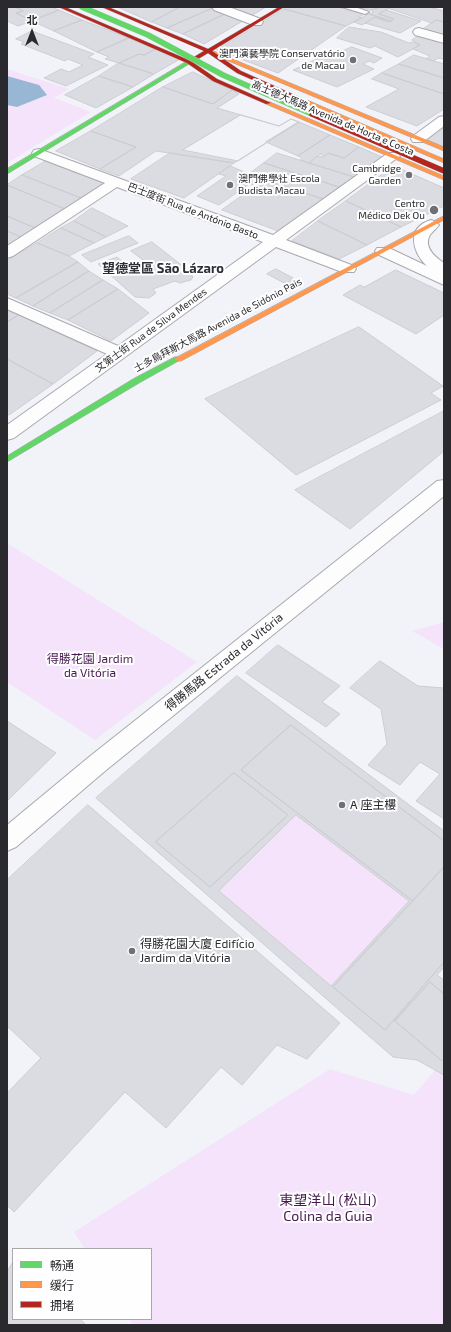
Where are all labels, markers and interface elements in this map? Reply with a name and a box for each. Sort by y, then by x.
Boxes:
north arrow [12,12,52,52]
text: 北 [27,13,38,26]
place label: 澳門演藝學院 Conservatório de Macau [219,48,345,72]
marker: 澳門演藝學院 Conservatório de Macau [348,55,358,65]
street label: 高士德大馬路 Avenida de Horta e Costa [250,78,416,158]
place label: Cambridge Garden [352,163,401,186]
marker: Cambridge Garden [404,170,414,180]
place label: 澳門佛學社 Escola Budista Macau [238,173,320,196]
street label: 巴士度街 Rua de António Basto [126,180,260,242]
marker: 澳門佛學社 Escola Budista Macau [225,180,235,190]
place label: Centro Médico Dek Ou [358,198,425,222]
marker: Centro Médico Dek Ou [428,204,440,216]
district label: 望德堂區 São Lázaro [102,261,224,277]
street label: 士多鳥拜斯大馬路 Avenida de Sidónio Pais [132,275,304,375]
street label: 文第士街 Rua de Silva Mendes [93,285,209,375]
street label: 得勝馬路 Estrada da Vitória [162,610,286,714]
park label: 得勝花園 Jardim da Vitória [47,652,133,680]
place label: A 座主樓 [350,798,396,812]
marker: A 座主樓 [337,800,347,810]
place label: 得勝花園大廈 Edifício Jardim da Vitória [140,937,254,965]
marker: 得勝花園大廈 Edifício Jardim da Vitória [127,946,137,956]
park label: 東望洋山 (松山) Colina da Guia [279,1192,377,1224]
legend [12,1248,152,1320]
text: 畅通 [50,1258,74,1272]
text: 缓行 [50,1278,74,1292]
text: 拥堵 [50,1298,74,1312]

